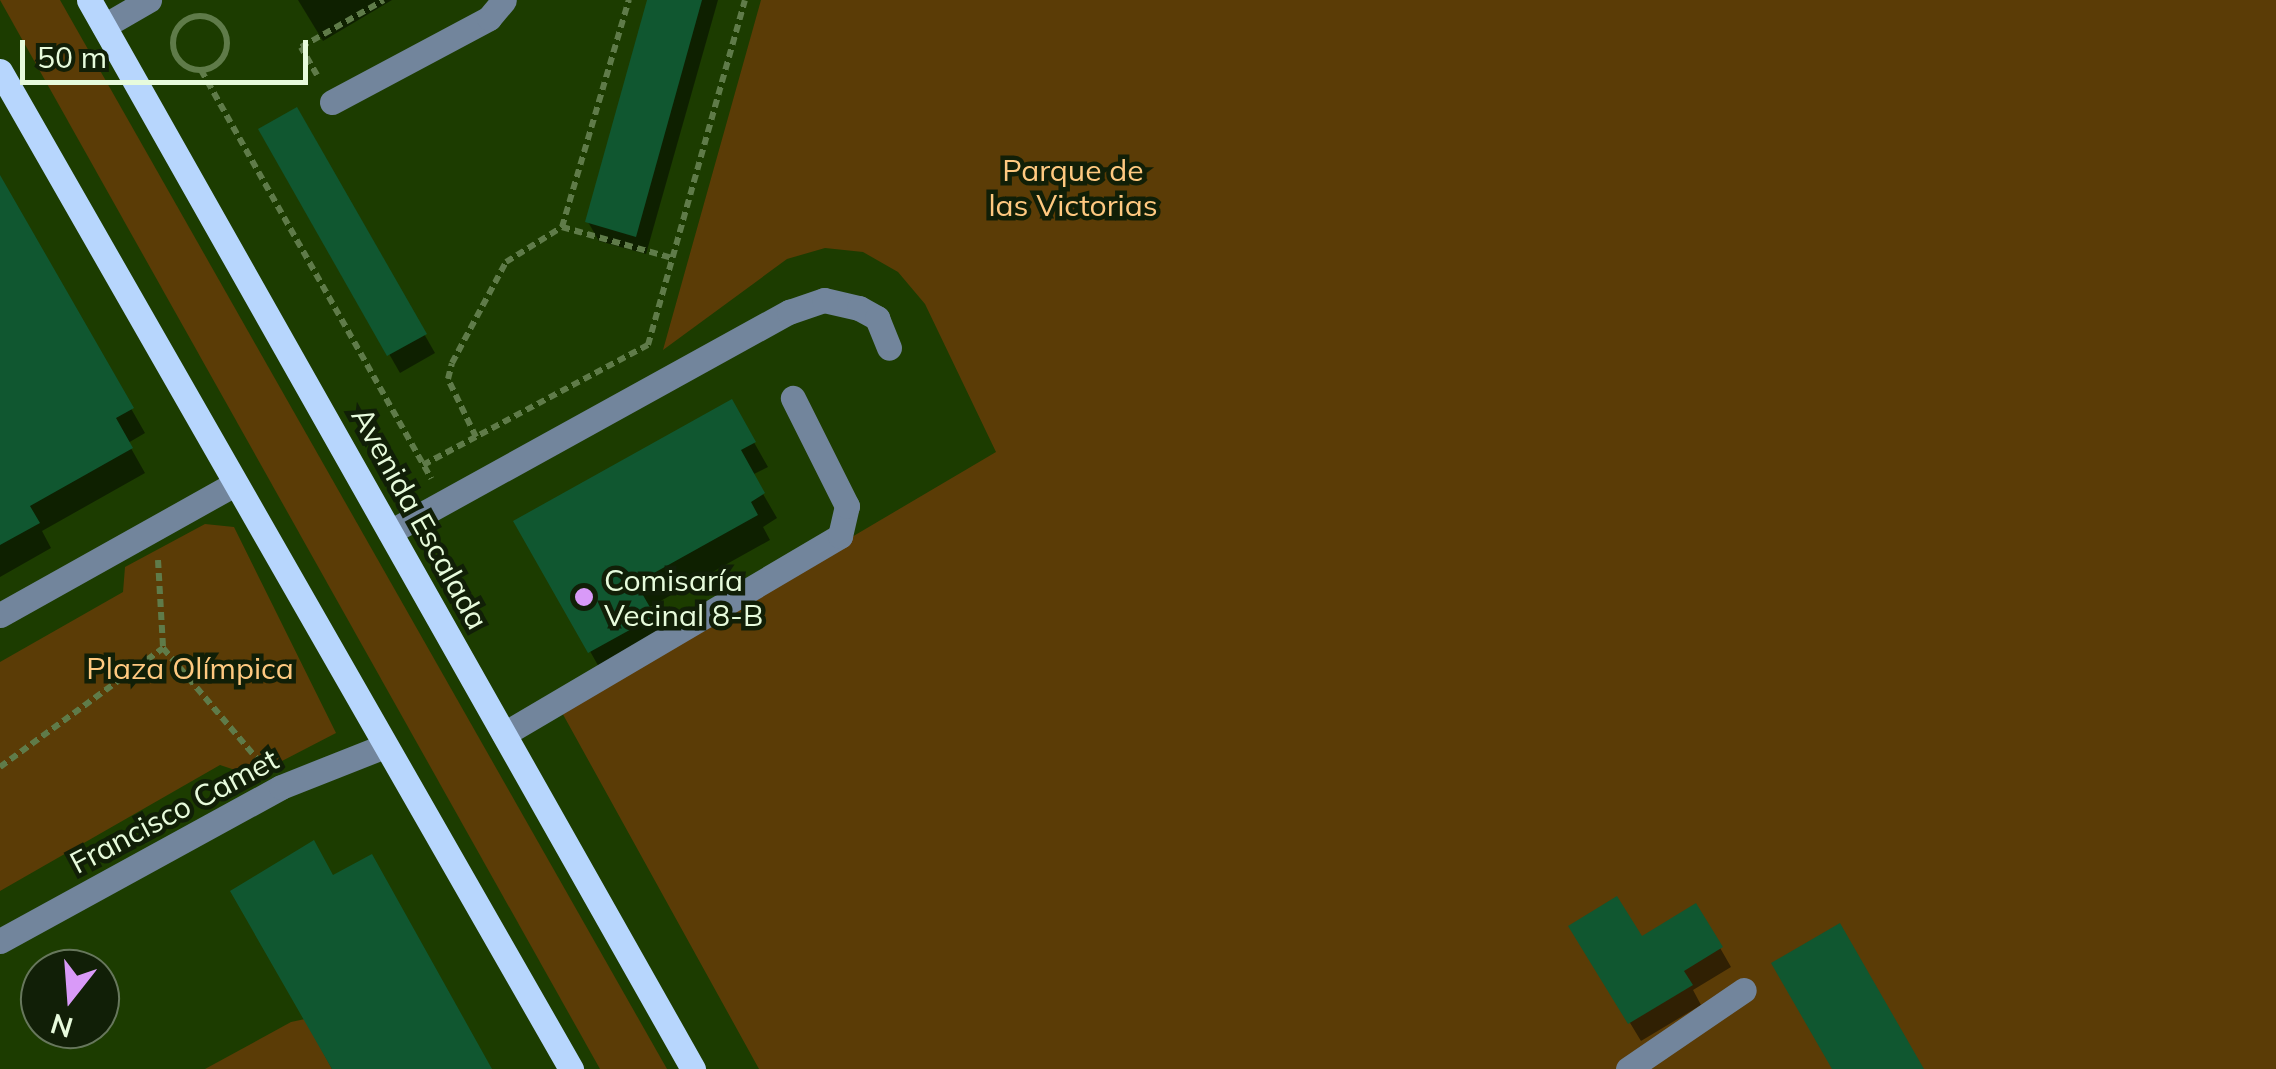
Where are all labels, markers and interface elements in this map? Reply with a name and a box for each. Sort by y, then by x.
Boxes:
scale bar [25,20,312,82]
text: 50 m [37,38,107,76]
park label: Parque de las Victorias [988,152,1158,222]
street label: Avenida Escalada [344,401,496,635]
place label: Comisaría Vecinal 8-B [604,562,763,632]
marker: Comisaría Vecinal 8-B [573,586,595,608]
park label: Plaza Olímpica [86,650,294,686]
street label: Francisco Camet [64,741,284,881]
north arrow [20,949,120,1049]
text: N [46,1006,77,1046]

